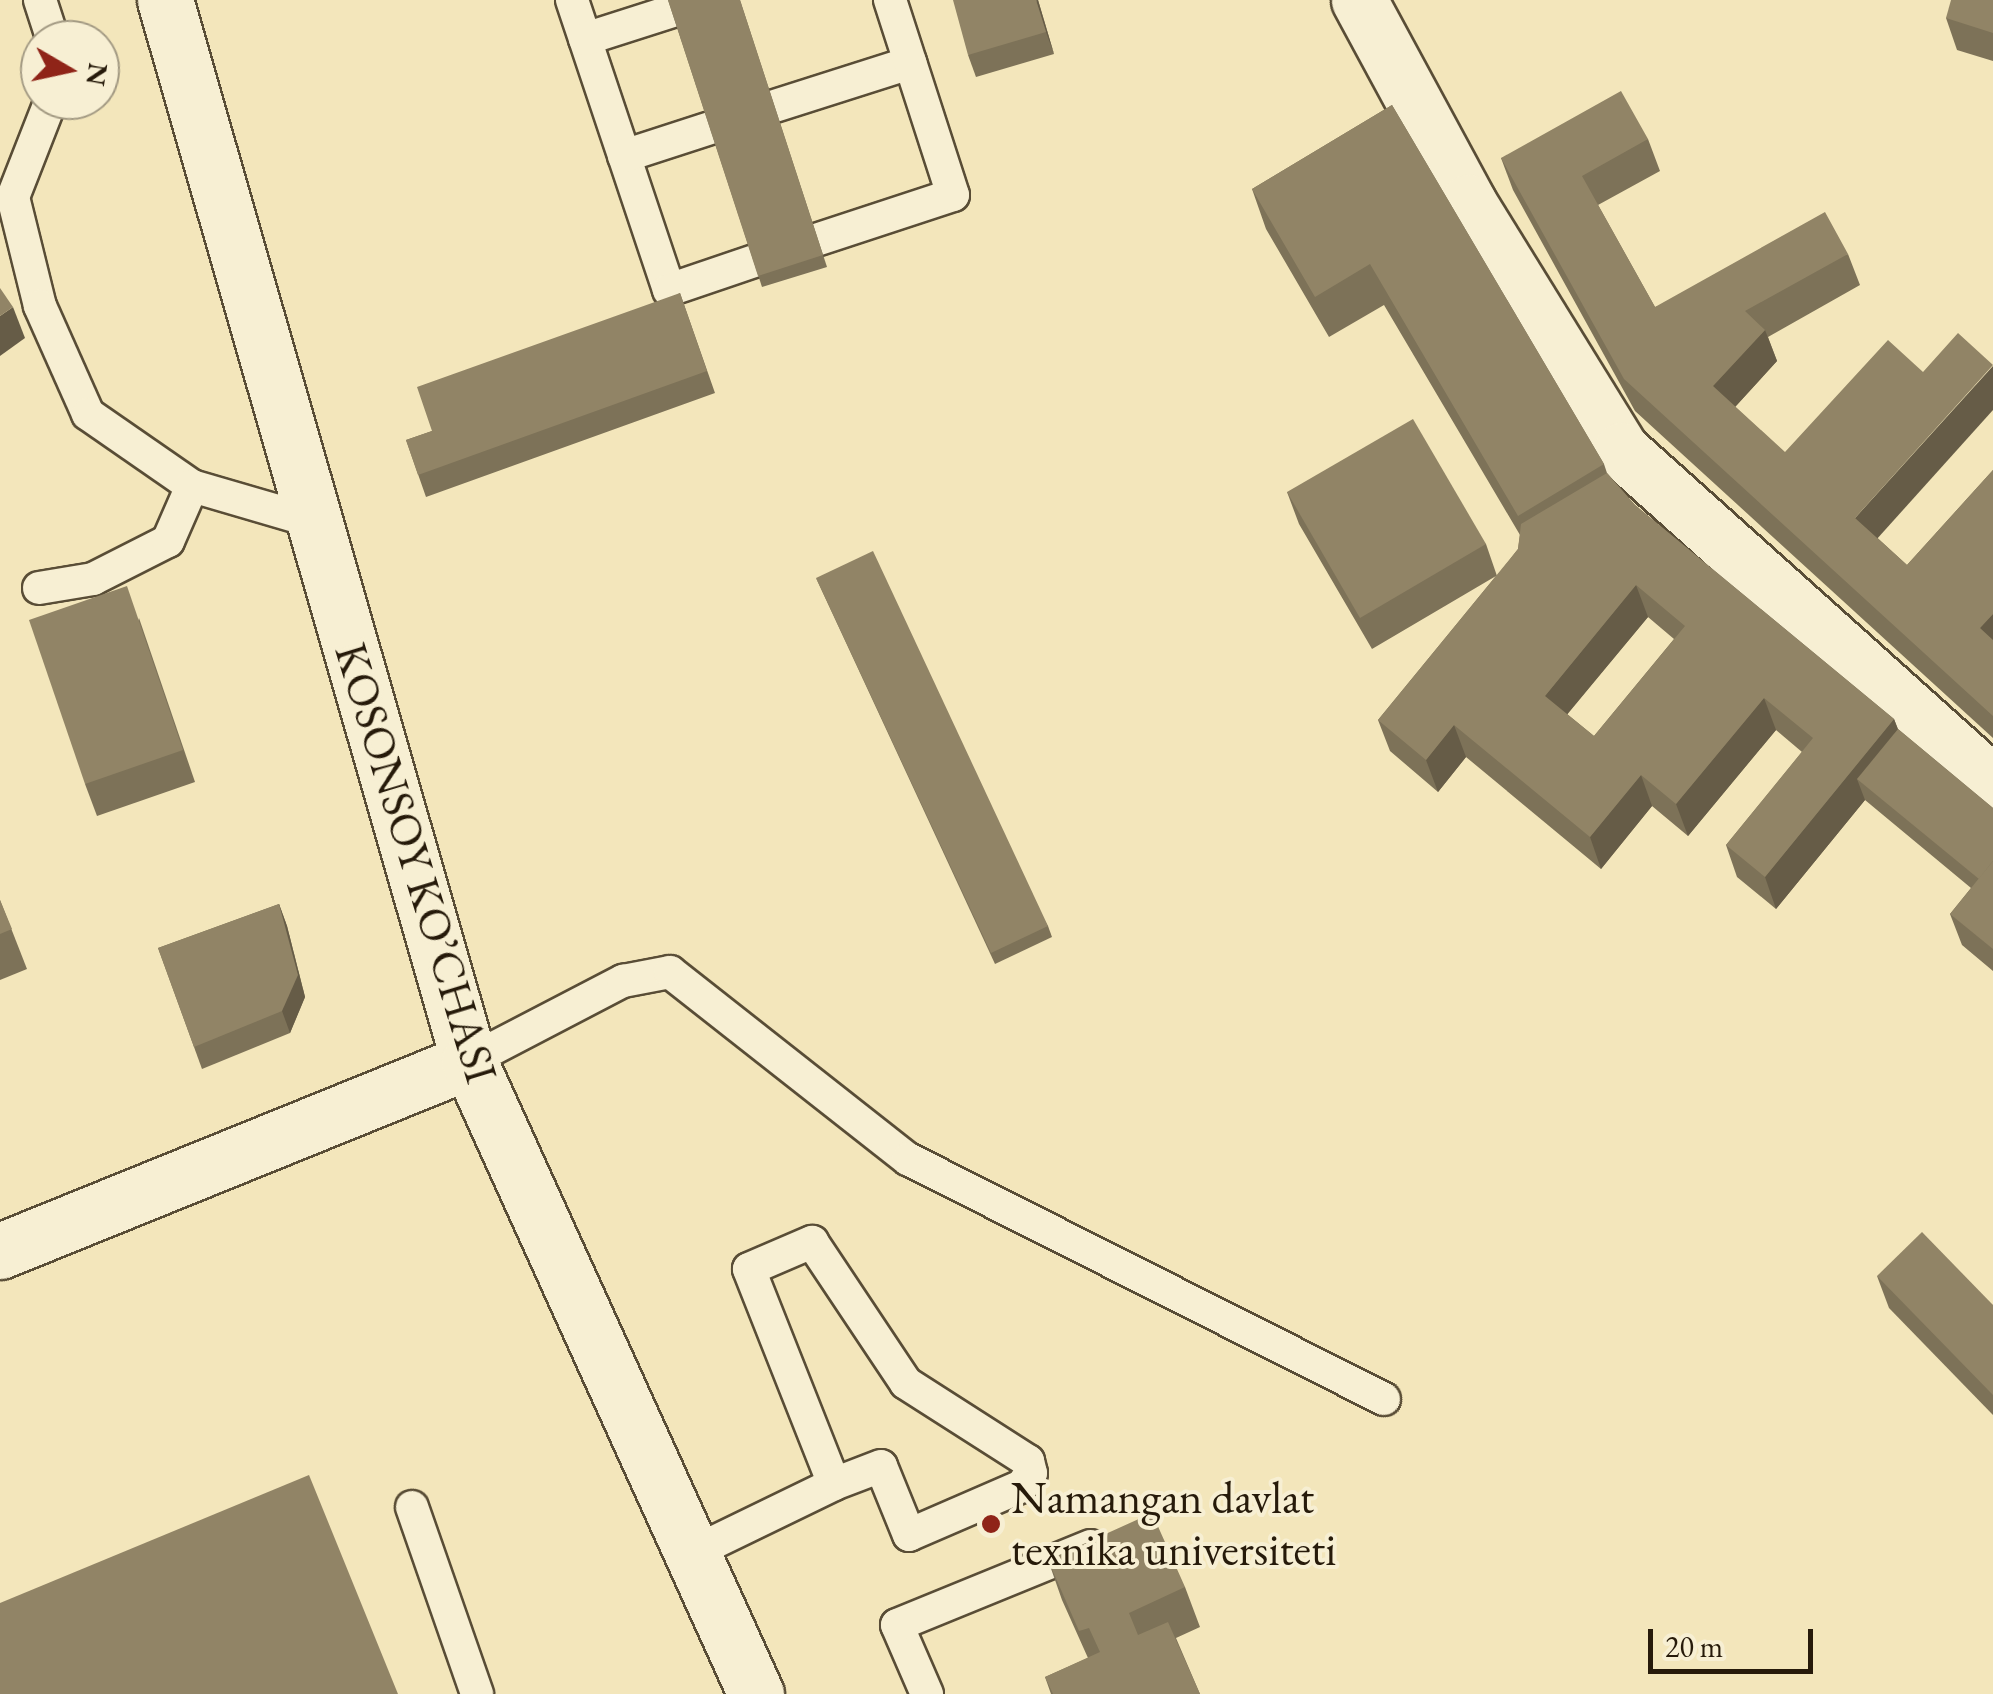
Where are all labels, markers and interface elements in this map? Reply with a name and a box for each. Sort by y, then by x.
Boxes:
north arrow [20,20,120,120]
text: N [78,60,117,88]
street label: KOSONSOY KO’CHASI [323,637,509,1089]
place label: Namangan davlat texnika universiteti [1011,1471,1336,1577]
marker: Namangan davlat texnika universiteti [980,1513,1002,1535]
scale bar [1653,1609,1818,1671]
text: 20 m [1665,1627,1723,1666]

